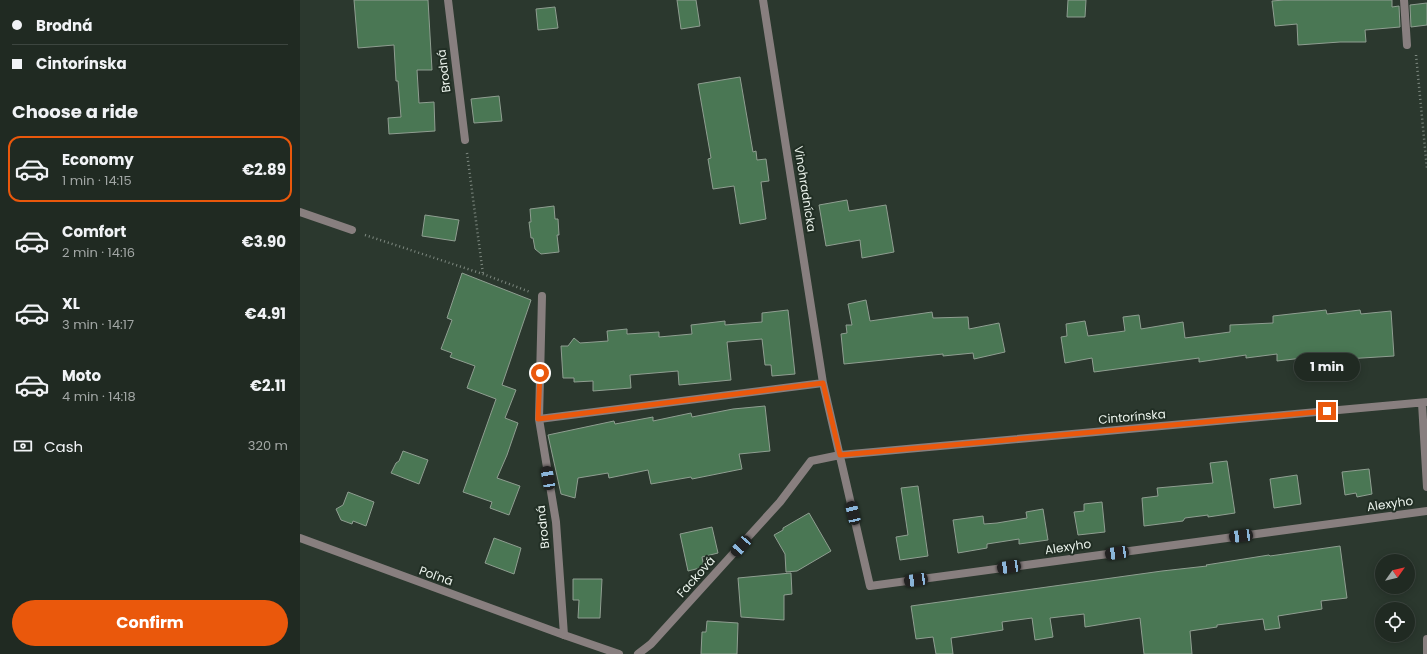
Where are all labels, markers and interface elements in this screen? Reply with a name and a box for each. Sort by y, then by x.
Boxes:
text: Brodná [36,15,92,36]
street label: Brodná [432,48,455,94]
text: Cintorínska [36,53,127,74]
text: Choose a ride [12,99,138,124]
street label: Vinohradnícka [790,145,821,233]
text: Economy [62,149,134,170]
icon: car [14,151,50,187]
text: €2.89 [242,159,286,180]
text: 1 min · 14:15 [62,171,132,190]
text: Comfort [62,221,126,242]
icon: car [14,223,50,259]
text: €3.90 [242,231,286,252]
text: 2 min · 14:16 [62,243,135,262]
text: XL [62,293,80,314]
icon: car [14,295,50,331]
text: €4.91 [245,303,286,324]
text: 3 min · 14:17 [62,315,134,334]
callout: 1 min [1294,353,1360,381]
text: 1 min [1310,357,1344,376]
route start [531,364,549,382]
text: Moto [62,365,101,386]
icon: car [14,367,50,403]
text: €2.11 [250,375,286,396]
text: 4 min · 14:18 [62,387,136,406]
route end [1318,402,1336,420]
street label: Cintorínska [1098,405,1166,428]
icon: cash [12,435,34,457]
text: Cash [44,436,83,457]
text: 320 m [248,436,288,455]
car [540,465,556,491]
street label: Alexyho [1366,492,1414,515]
car [844,500,862,526]
street label: Brodná [532,505,553,550]
car [1228,529,1254,543]
car [729,533,753,559]
street label: Alexyho [1044,535,1092,558]
car [1104,545,1130,561]
street label: Facková [673,552,719,601]
north arrow [1375,554,1415,594]
map controls [1375,554,1415,642]
car [996,559,1022,575]
street label: Poľná [417,562,455,589]
car [903,572,929,588]
button: Confirm [12,600,288,646]
button: locate [1375,602,1415,642]

